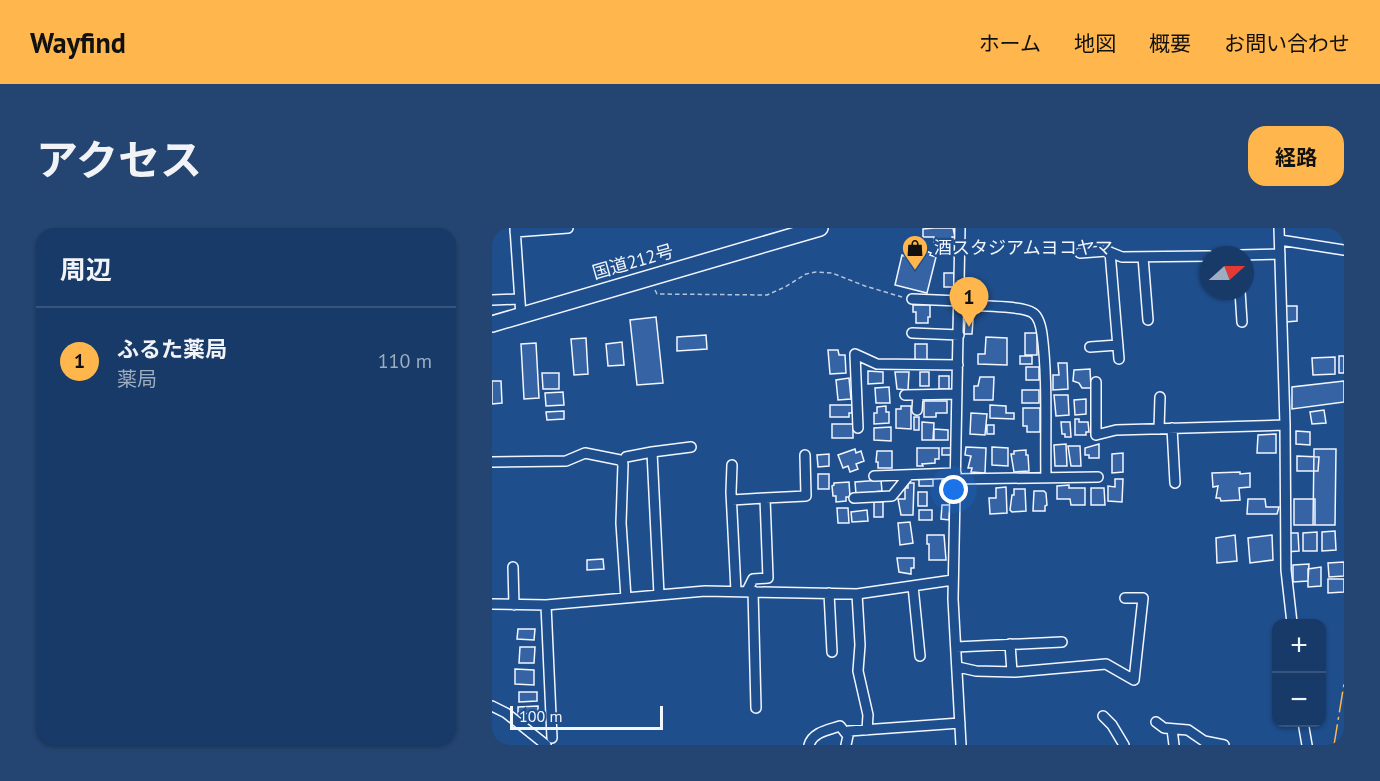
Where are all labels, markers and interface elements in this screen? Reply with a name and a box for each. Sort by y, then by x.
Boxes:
text: Wayfind [30,24,126,61]
text: ホーム [979,30,1041,57]
text: 地図 [1074,30,1116,57]
text: 概要 [1149,30,1191,57]
text: お問い合わせ [1224,30,1350,57]
button: 経路 [1248,126,1344,186]
text: アクセス [36,132,202,187]
shop icon: 酒スタジアムヨコヤマ [900,233,930,271]
place label: 酒スタジアムヨコヤマ [934,236,1113,259]
street label: 国道212号 [590,239,676,284]
north arrow [1200,246,1254,300]
text: 周辺 [60,253,112,286]
pin: 1 [950,278,988,327]
text: ふるた薬局 [117,335,227,363]
text: 1 [74,348,85,374]
text: 110 m [378,348,432,374]
text: 薬局 [117,366,157,392]
your location [939,475,968,504]
map controls [1272,619,1326,727]
button: + [1272,619,1326,673]
button: − [1272,673,1326,727]
scale bar [510,703,663,730]
text: 100 m [519,706,562,726]

